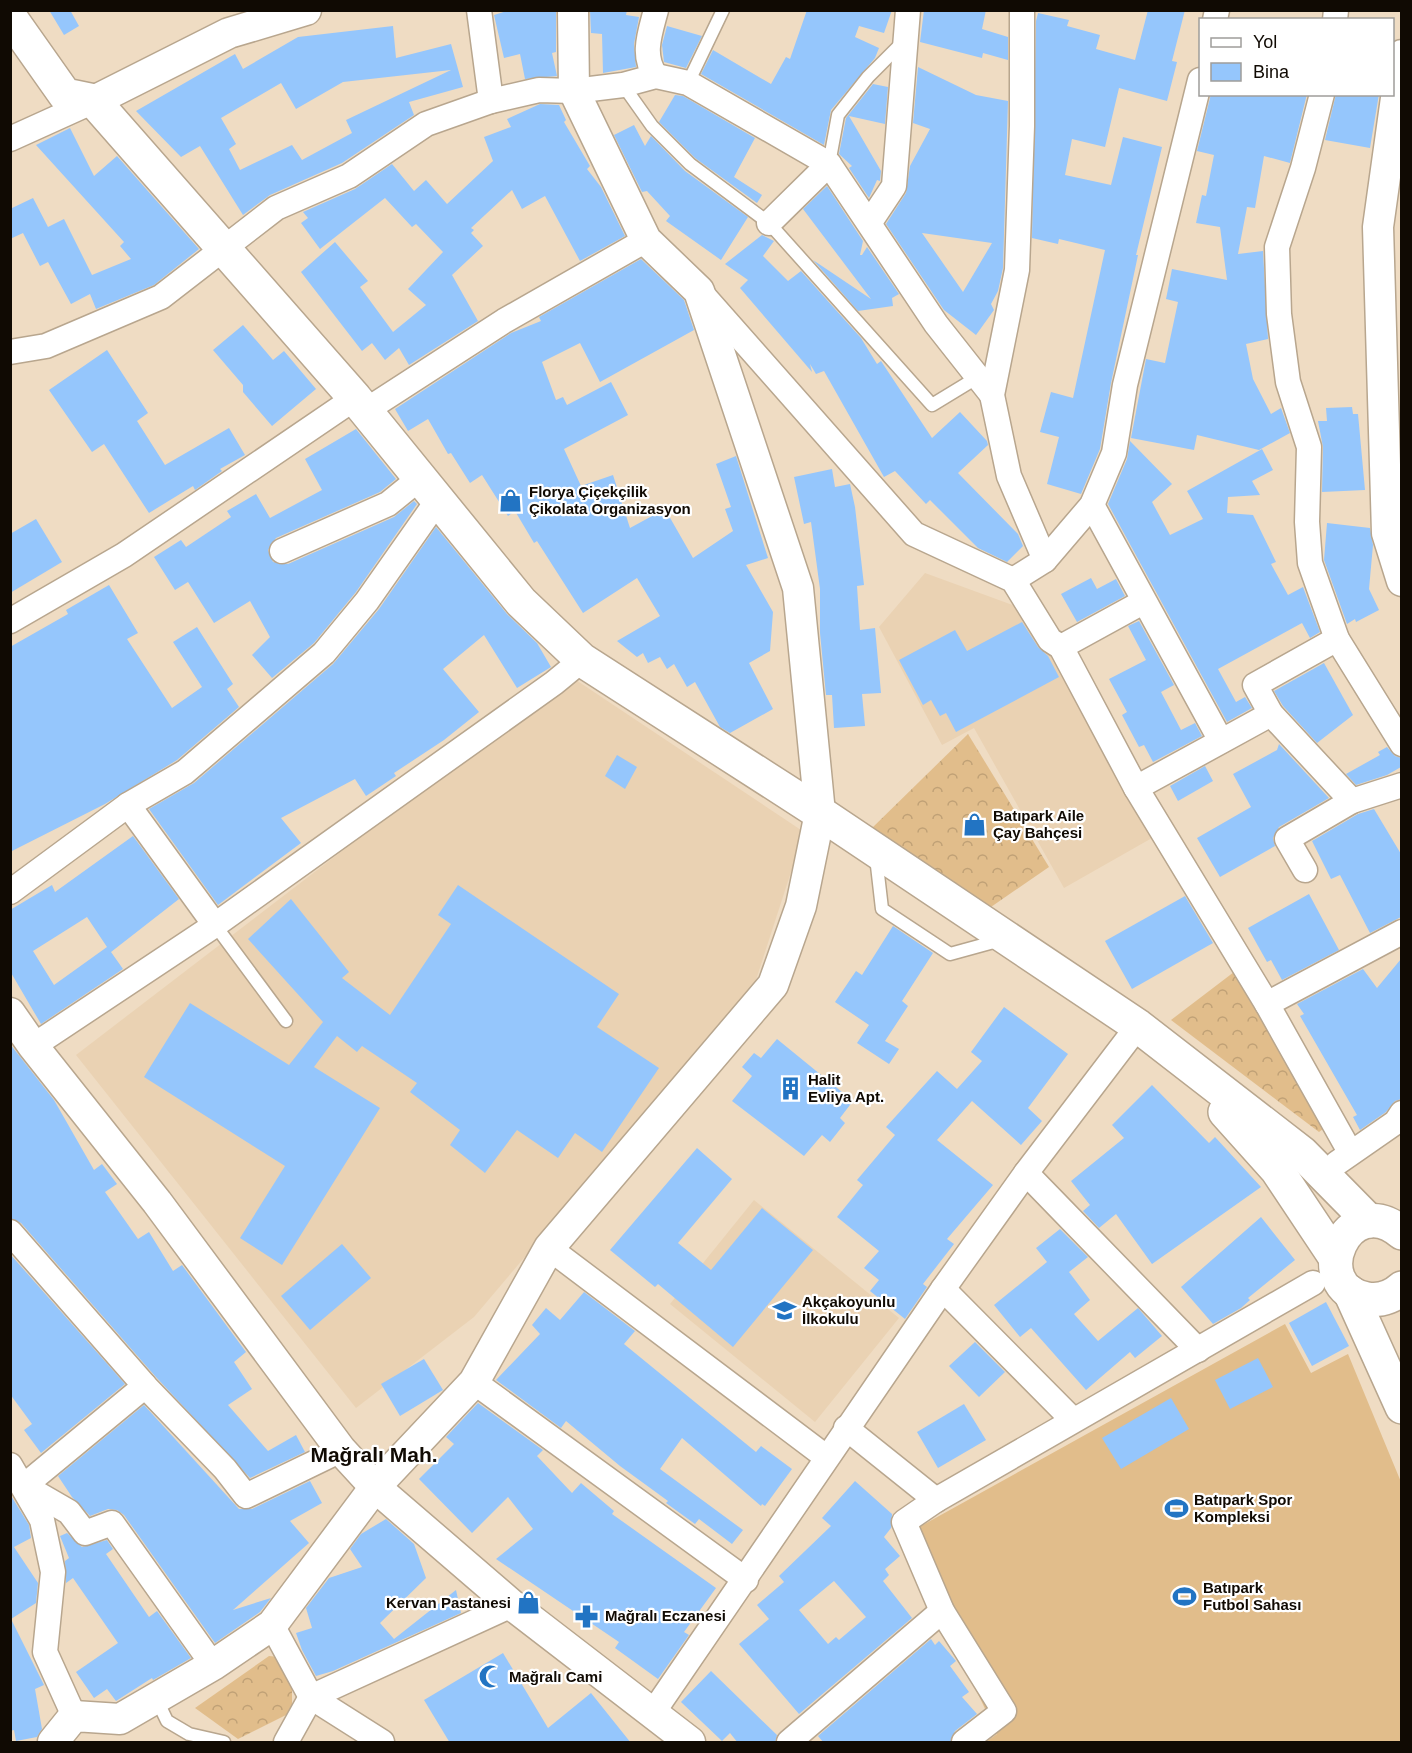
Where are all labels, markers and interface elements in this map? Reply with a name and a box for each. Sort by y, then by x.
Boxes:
legend [1199,18,1394,96]
text: Yol [1253,32,1277,52]
text: Bina [1253,62,1290,82]
place label: Florya Çiçekçilik Çikolata Organizasyon [529,483,691,517]
shop icon: Florya Çiçekçilik Çikolata Organizasyon [498,488,524,514]
place label: Batıpark Aile Çay Bahçesi [993,807,1084,841]
shop icon: Batıpark Aile Çay Bahçesi [962,812,988,838]
place label: Halit Evliya Apt. [808,1071,884,1105]
building icon: Halit Evliya Apt. [777,1076,803,1102]
place label: Akçakoyunlu İlkokulu [802,1293,895,1327]
school or university icon: Akçakoyunlu İlkokulu [771,1298,797,1324]
district label: Mağralı Mah. [310,1443,438,1466]
place label: Batıpark Spor Kompleksi [1194,1491,1293,1525]
sports icon: Batıpark Spor Kompleksi [1163,1496,1189,1522]
place label: Batıpark Futbol Sahası [1203,1579,1301,1613]
sports icon: Batıpark Futbol Sahası [1172,1584,1198,1610]
shop icon: Kervan Pastanesi [516,1590,542,1616]
place label: Kervan Pastanesi [386,1594,511,1611]
pharmacy icon: Mağralı Eczanesi [574,1603,600,1629]
place label: Mağralı Eczanesi [605,1607,726,1624]
mosque icon: Mağralı Cami [478,1664,504,1690]
place label: Mağralı Cami [509,1668,602,1685]

